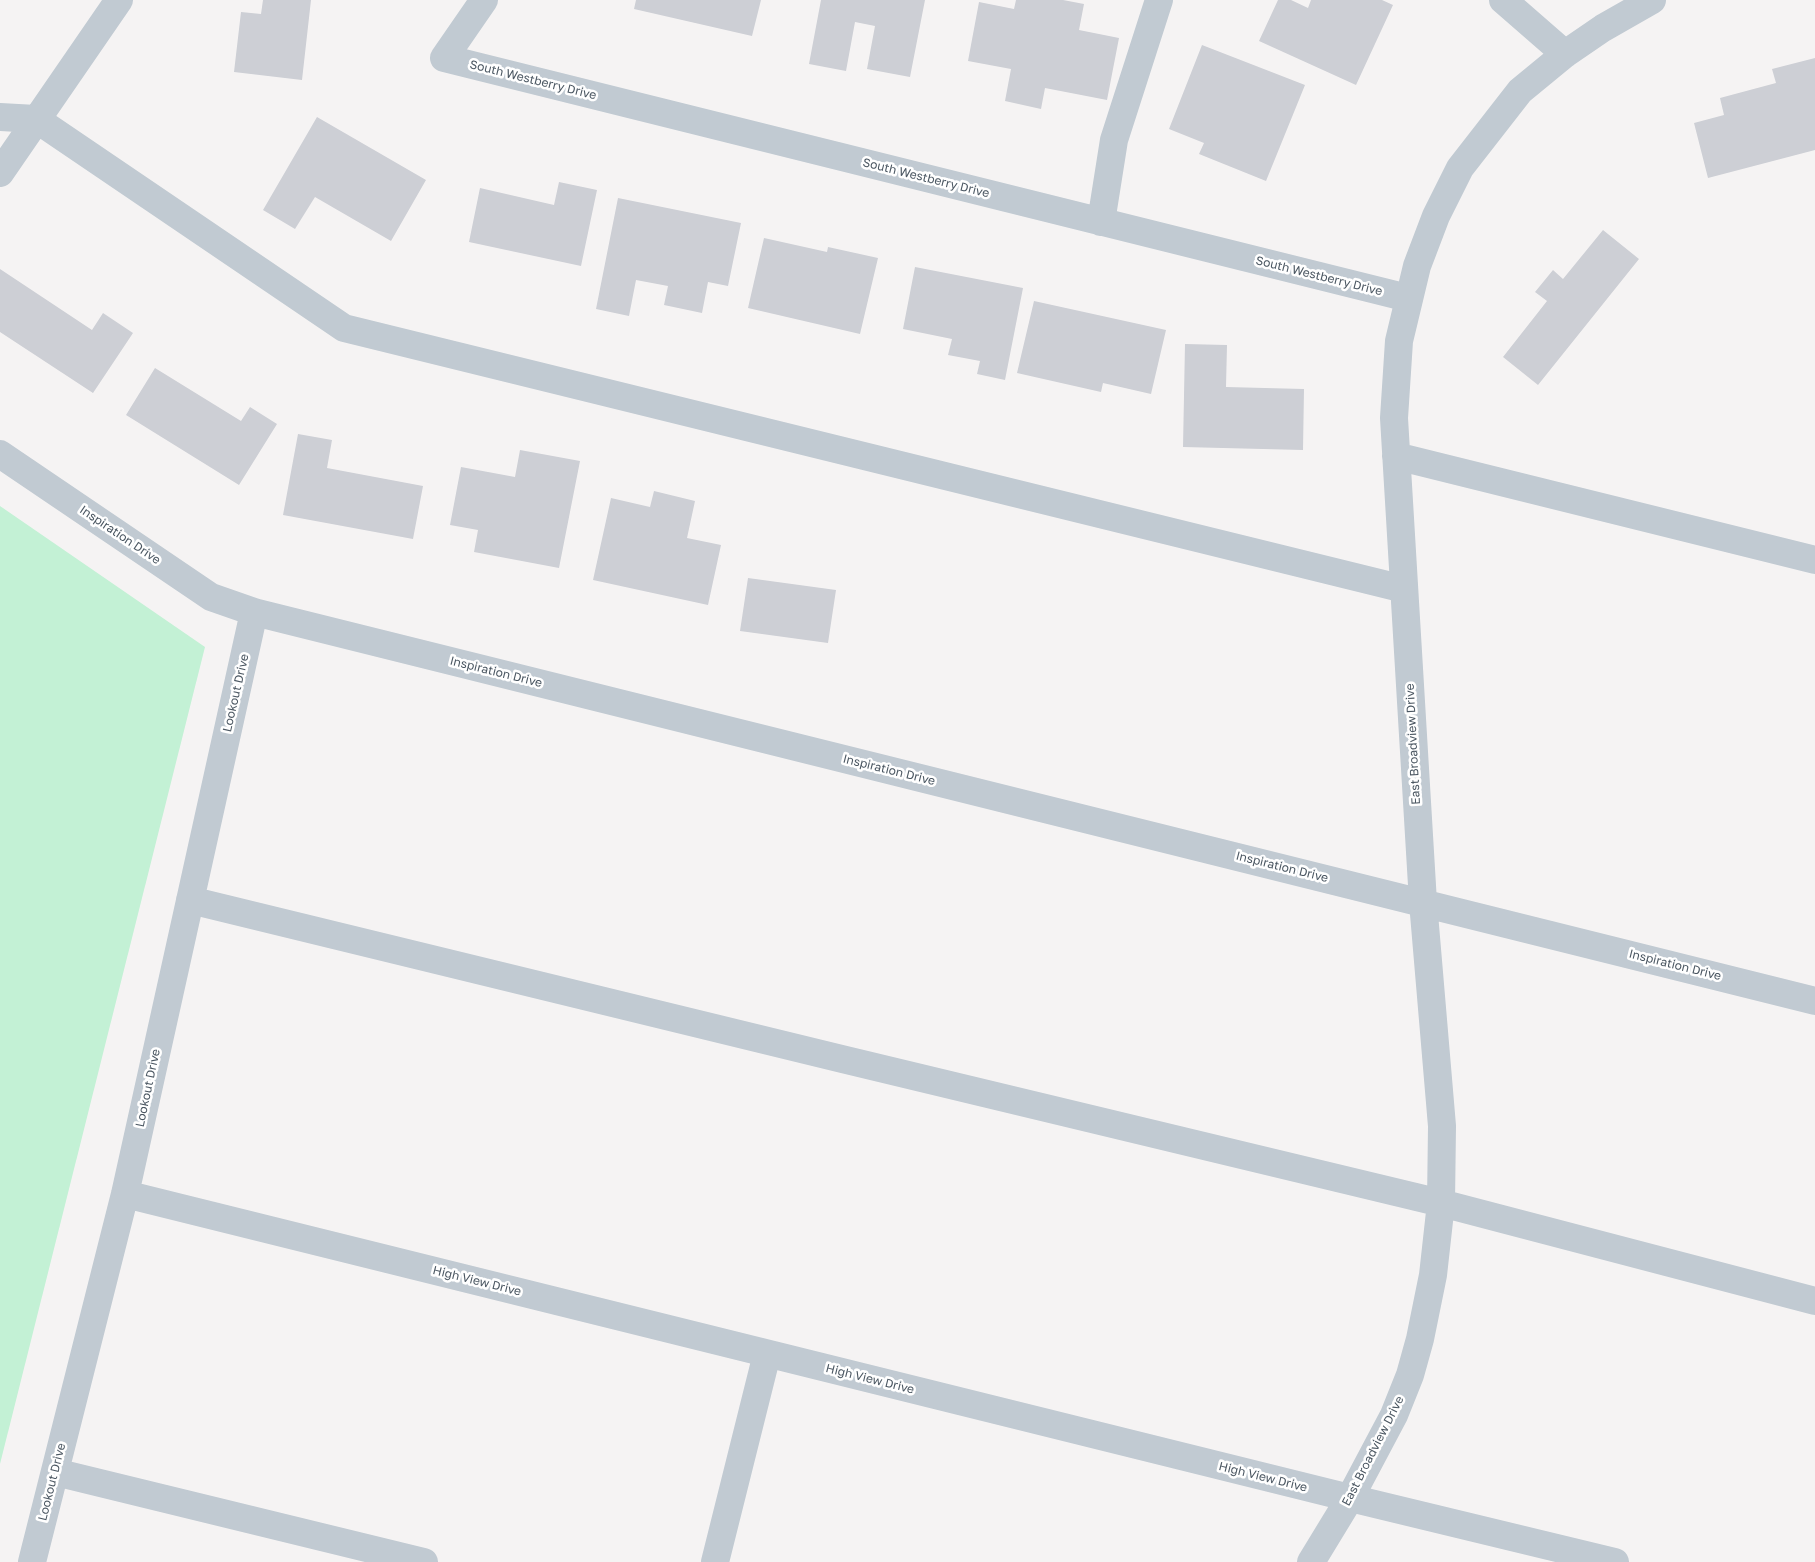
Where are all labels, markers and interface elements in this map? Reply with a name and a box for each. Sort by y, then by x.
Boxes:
street label: South Westberry Drive [468,57,598,103]
street label: South Westberry Drive [861,155,991,201]
street label: South Westberry Drive [1254,253,1384,299]
street label: Inspiration Drive [77,503,163,567]
street label: Lookout Drive [220,653,252,733]
street label: Inspiration Drive [448,654,544,690]
street label: East Broadview Drive [1403,683,1423,805]
street label: Inspiration Drive [841,752,937,788]
street label: Inspiration Drive [1234,849,1330,885]
street label: Inspiration Drive [1627,947,1723,983]
street label: Lookout Drive [133,1048,163,1128]
street label: High View Drive [431,1263,523,1299]
street label: High View Drive [824,1361,916,1397]
street label: East Broadview Drive [1339,1394,1407,1508]
street label: Lookout Drive [35,1442,69,1522]
street label: High View Drive [1217,1459,1309,1495]

